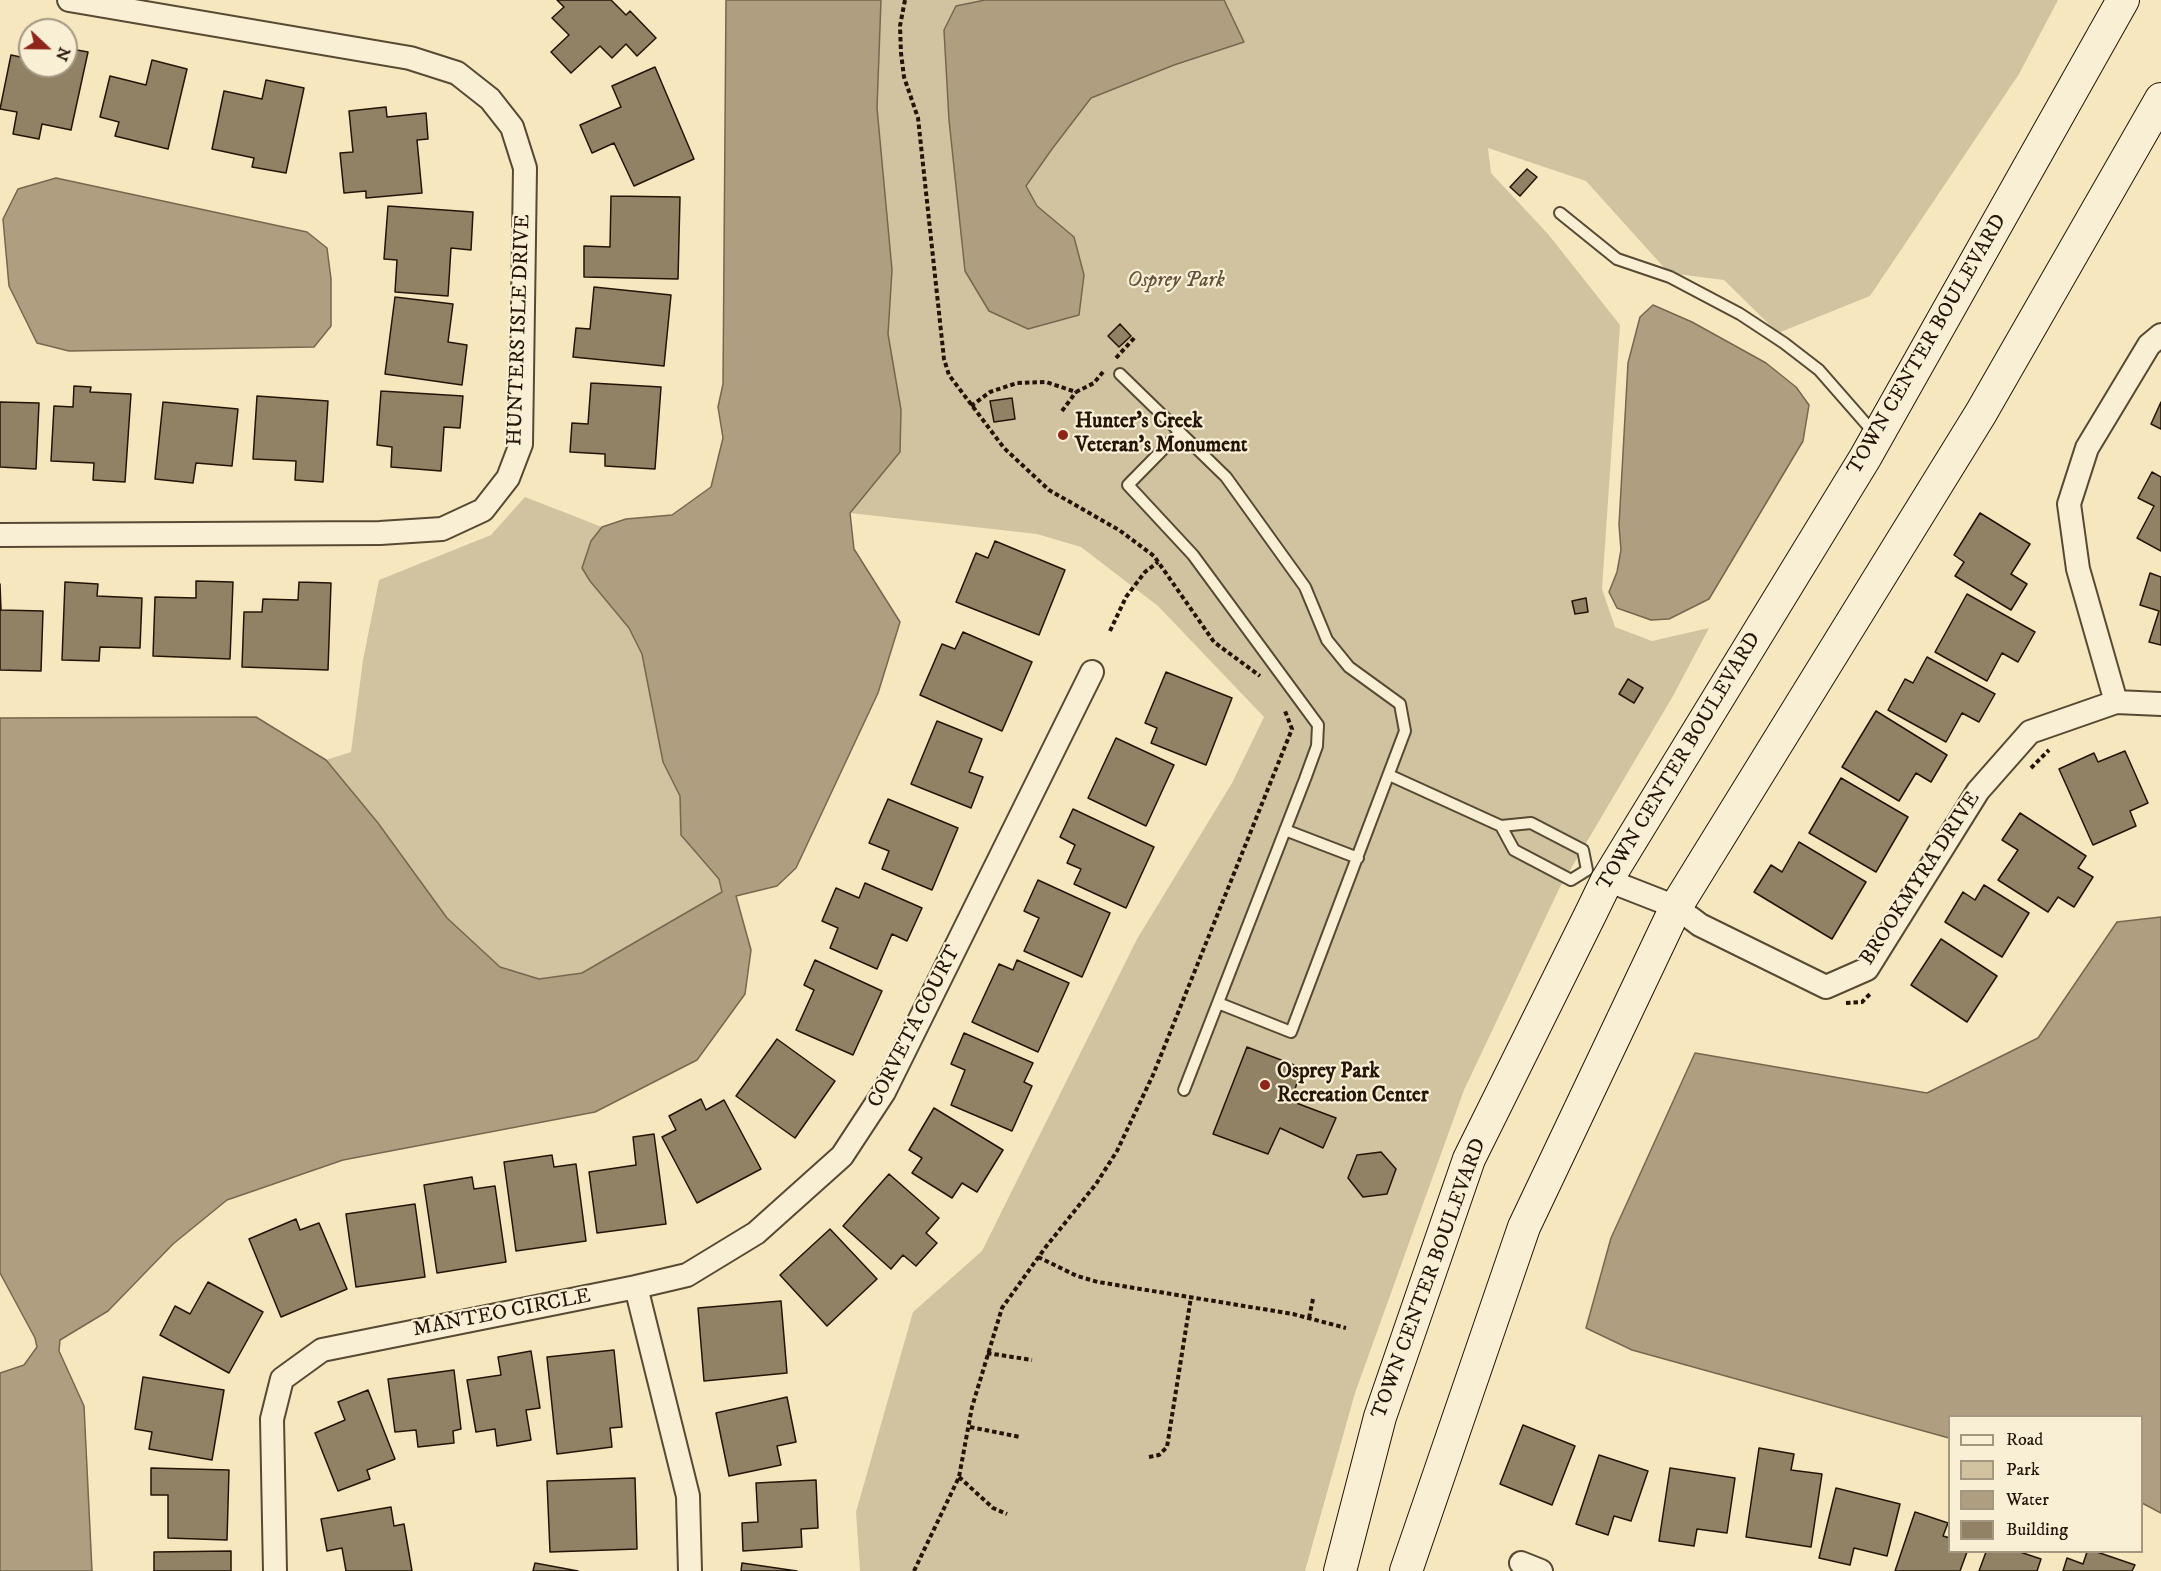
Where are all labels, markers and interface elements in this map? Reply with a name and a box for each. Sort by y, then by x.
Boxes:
north arrow [18,18,78,78]
text: N [51,44,75,64]
street label: TOWN CENTER BOULEVARD [1843,210,2013,480]
street label: HUNTERS ISLE DRIVE [503,214,537,446]
park label: Osprey Park [1127,269,1225,295]
place label: Hunter's Creek Veteran's Monument [1075,410,1248,460]
marker: Hunter's Creek Veteran's Monument [1056,428,1070,442]
street label: TOWN CENTER BOULEVARD [1593,628,1767,896]
street label: BROOKMYRA DRIVE [1855,787,1987,971]
street label: CORVETA COURT [863,942,967,1112]
place label: Osprey Park Recreation Center [1277,1060,1429,1110]
marker: Osprey Park Recreation Center [1258,1078,1272,1092]
street label: TOWN CENTER BOULEVARD [1367,1135,1493,1423]
street label: MANTEO CIRCLE [411,1284,593,1344]
legend [1948,1415,2143,1553]
text: Road [2006,1429,2043,1451]
text: Park [2006,1459,2040,1481]
text: Water [2006,1489,2049,1511]
text: Building [2006,1519,2068,1541]

